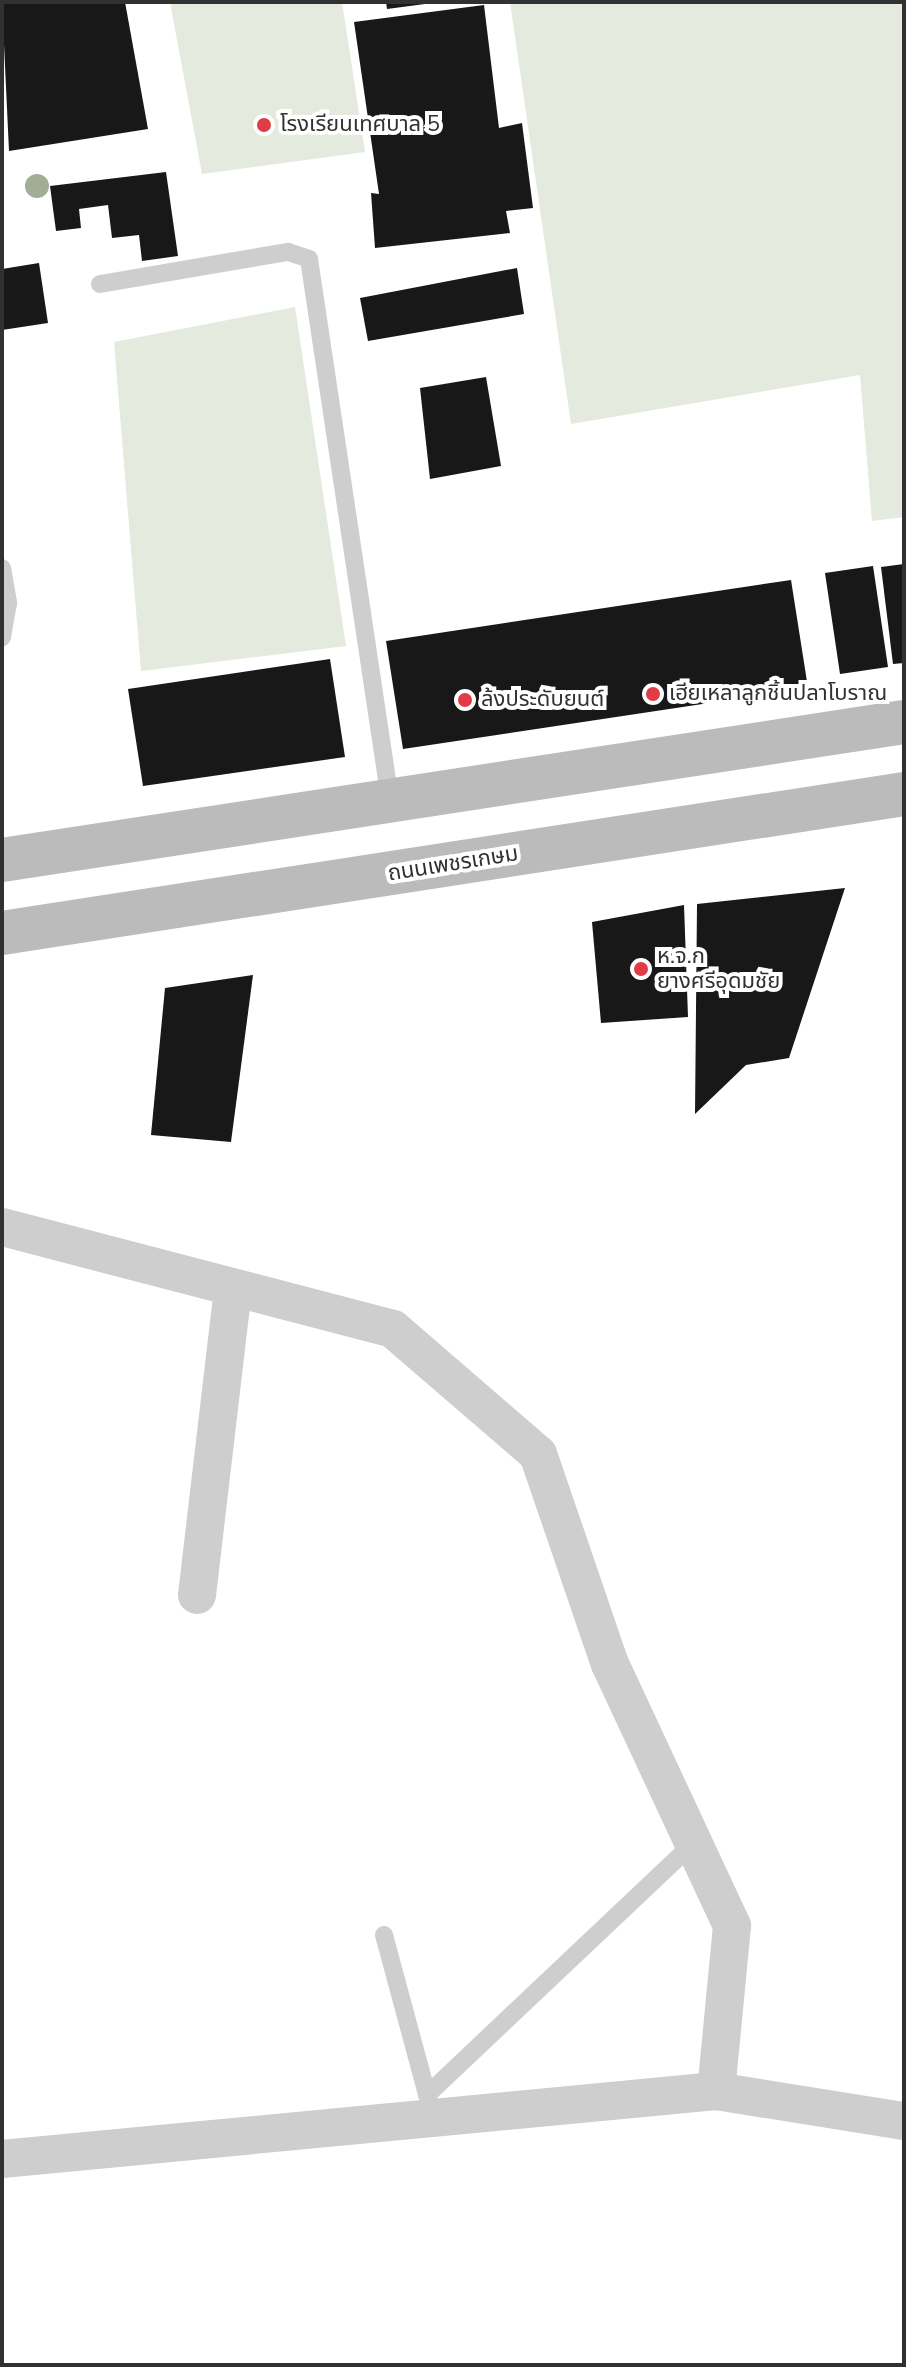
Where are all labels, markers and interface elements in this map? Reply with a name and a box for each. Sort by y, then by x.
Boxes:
place label: โรงเรียนเทศบาล 5 [280,112,440,138]
marker: โรงเรียนเทศบาล 5 [255,116,273,134]
place label: เฮียเหลาลูกชิ้นปลาโบราณ [669,681,887,707]
marker: เฮียเหลาลูกชิ้นปลาโบราณ [644,685,662,703]
place label: ล้งประดับยนต์ [481,687,604,713]
marker: ล้งประดับยนต์ [456,691,474,709]
street label: ถนนเพชรเกษม [386,841,520,887]
place label: ห.จ.ก ยางศรีอุดมชัย [657,943,780,994]
marker: ห.จ.ก ยางศรีอุดมชัย [632,960,650,978]

